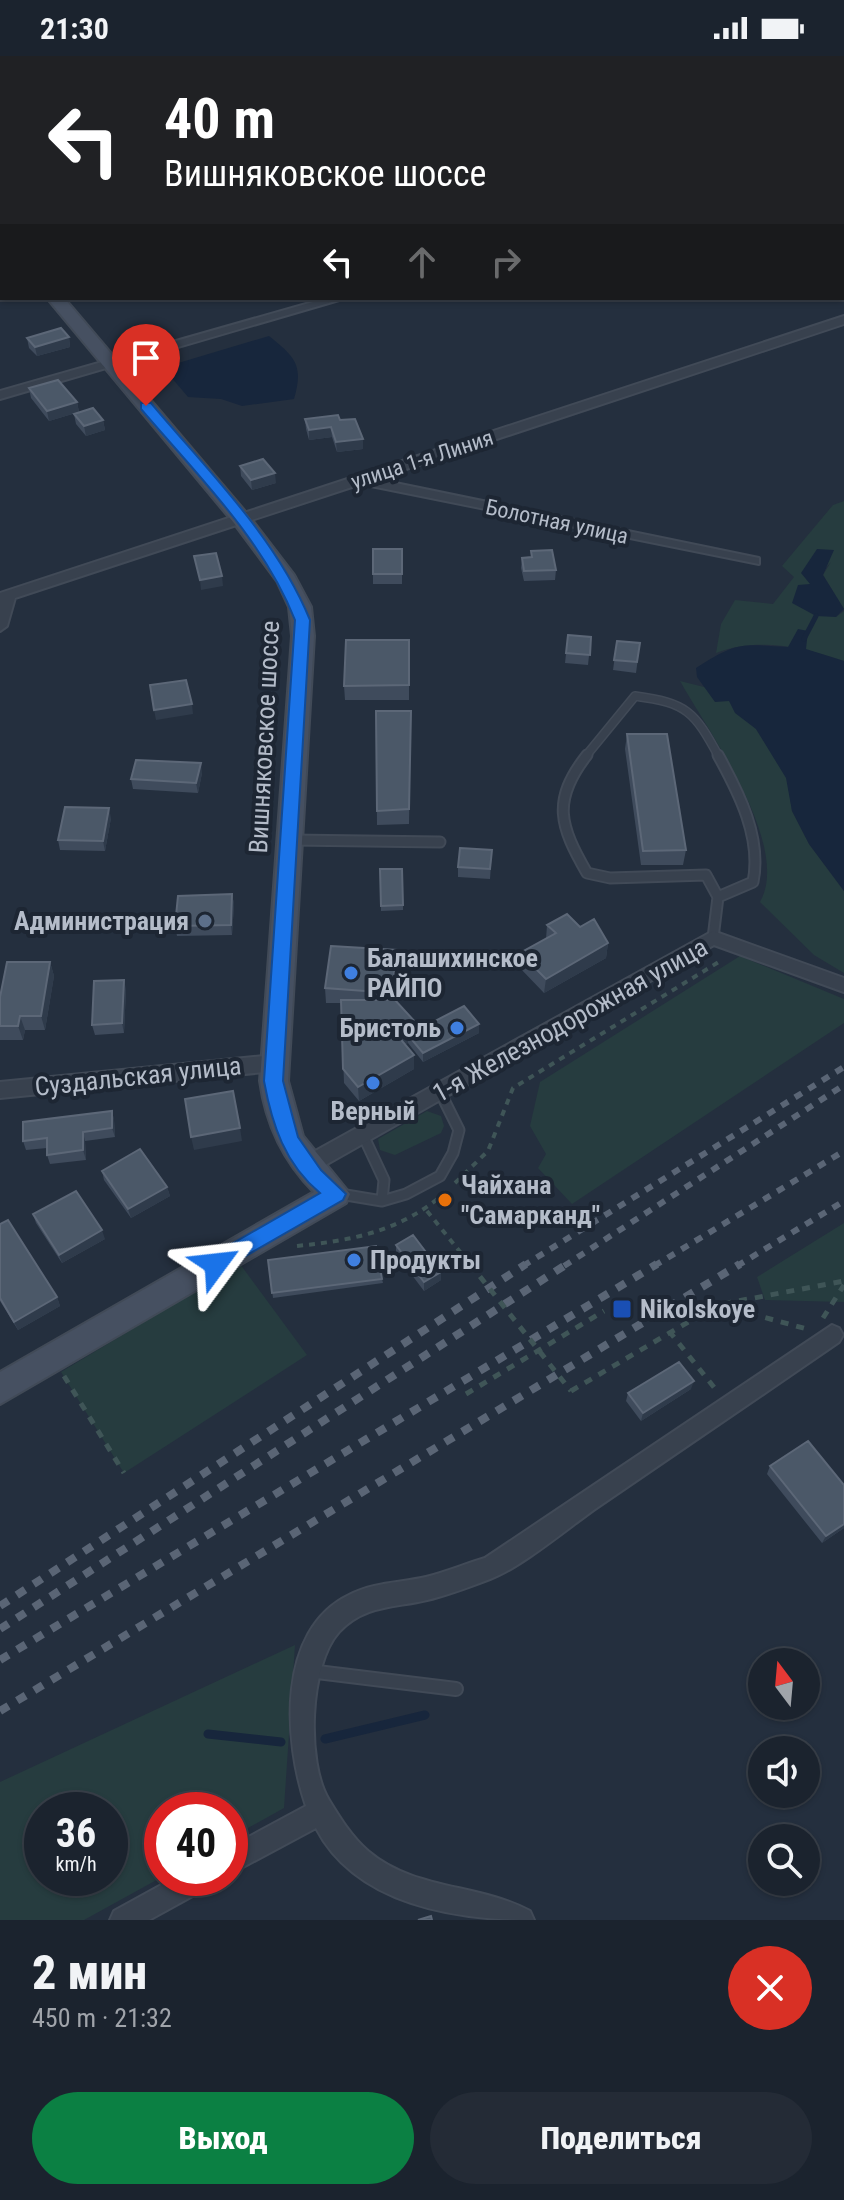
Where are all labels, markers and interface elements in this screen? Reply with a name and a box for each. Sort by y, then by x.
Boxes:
text: 21:30 [40,11,109,46]
text: 40 m [164,86,275,152]
icon: left [32,88,136,192]
text: Вишняковское шоссе [164,153,486,195]
icon: left [316,240,360,284]
icon: ahead [400,240,444,284]
icon: right [484,240,528,284]
pin [112,324,180,406]
icon: arrive [124,336,168,380]
street label: улица 1-я Линия [348,425,496,494]
street label: Болотная улица [483,494,630,549]
street label: Вишняковское шоссе [243,620,285,854]
place label: Администрация [14,906,189,936]
marker: Администрация [196,912,214,930]
street label: 1-я Железнодорожная улица [427,932,713,1108]
place label: Балашихинское РАЙПО [367,943,538,1003]
marker: Балашихинское РАЙПО [342,964,360,982]
place label: Бристоль [340,1013,441,1043]
marker: Бристоль [448,1019,466,1037]
street label: Суздальская улица [33,1050,243,1102]
marker: Верный [364,1074,382,1092]
place label: Верный [331,1096,415,1126]
place label: Чайхана "Самарканд" [461,1170,600,1230]
marker: Чайхана "Самарканд" [436,1191,454,1209]
position arrow [174,1222,258,1306]
place label: Продукты [370,1245,481,1275]
marker: Продукты [345,1251,363,1269]
place label: Nikolskoye [640,1294,755,1324]
marker: Nikolskoye [611,1298,633,1320]
north arrow [748,1648,820,1720]
map controls [748,1648,820,1896]
button: sound [748,1736,820,1808]
speed limit sign: 40 [144,1792,248,1896]
text: 36 [56,1810,96,1857]
button: search [748,1824,820,1896]
text: km/h [55,1852,97,1876]
text: 2 мин [32,1944,147,2001]
button: close [728,1946,812,2030]
text: 450 m · 21:32 [32,2003,172,2033]
button: Выход [32,2092,414,2184]
button: Поделиться [430,2092,812,2184]

